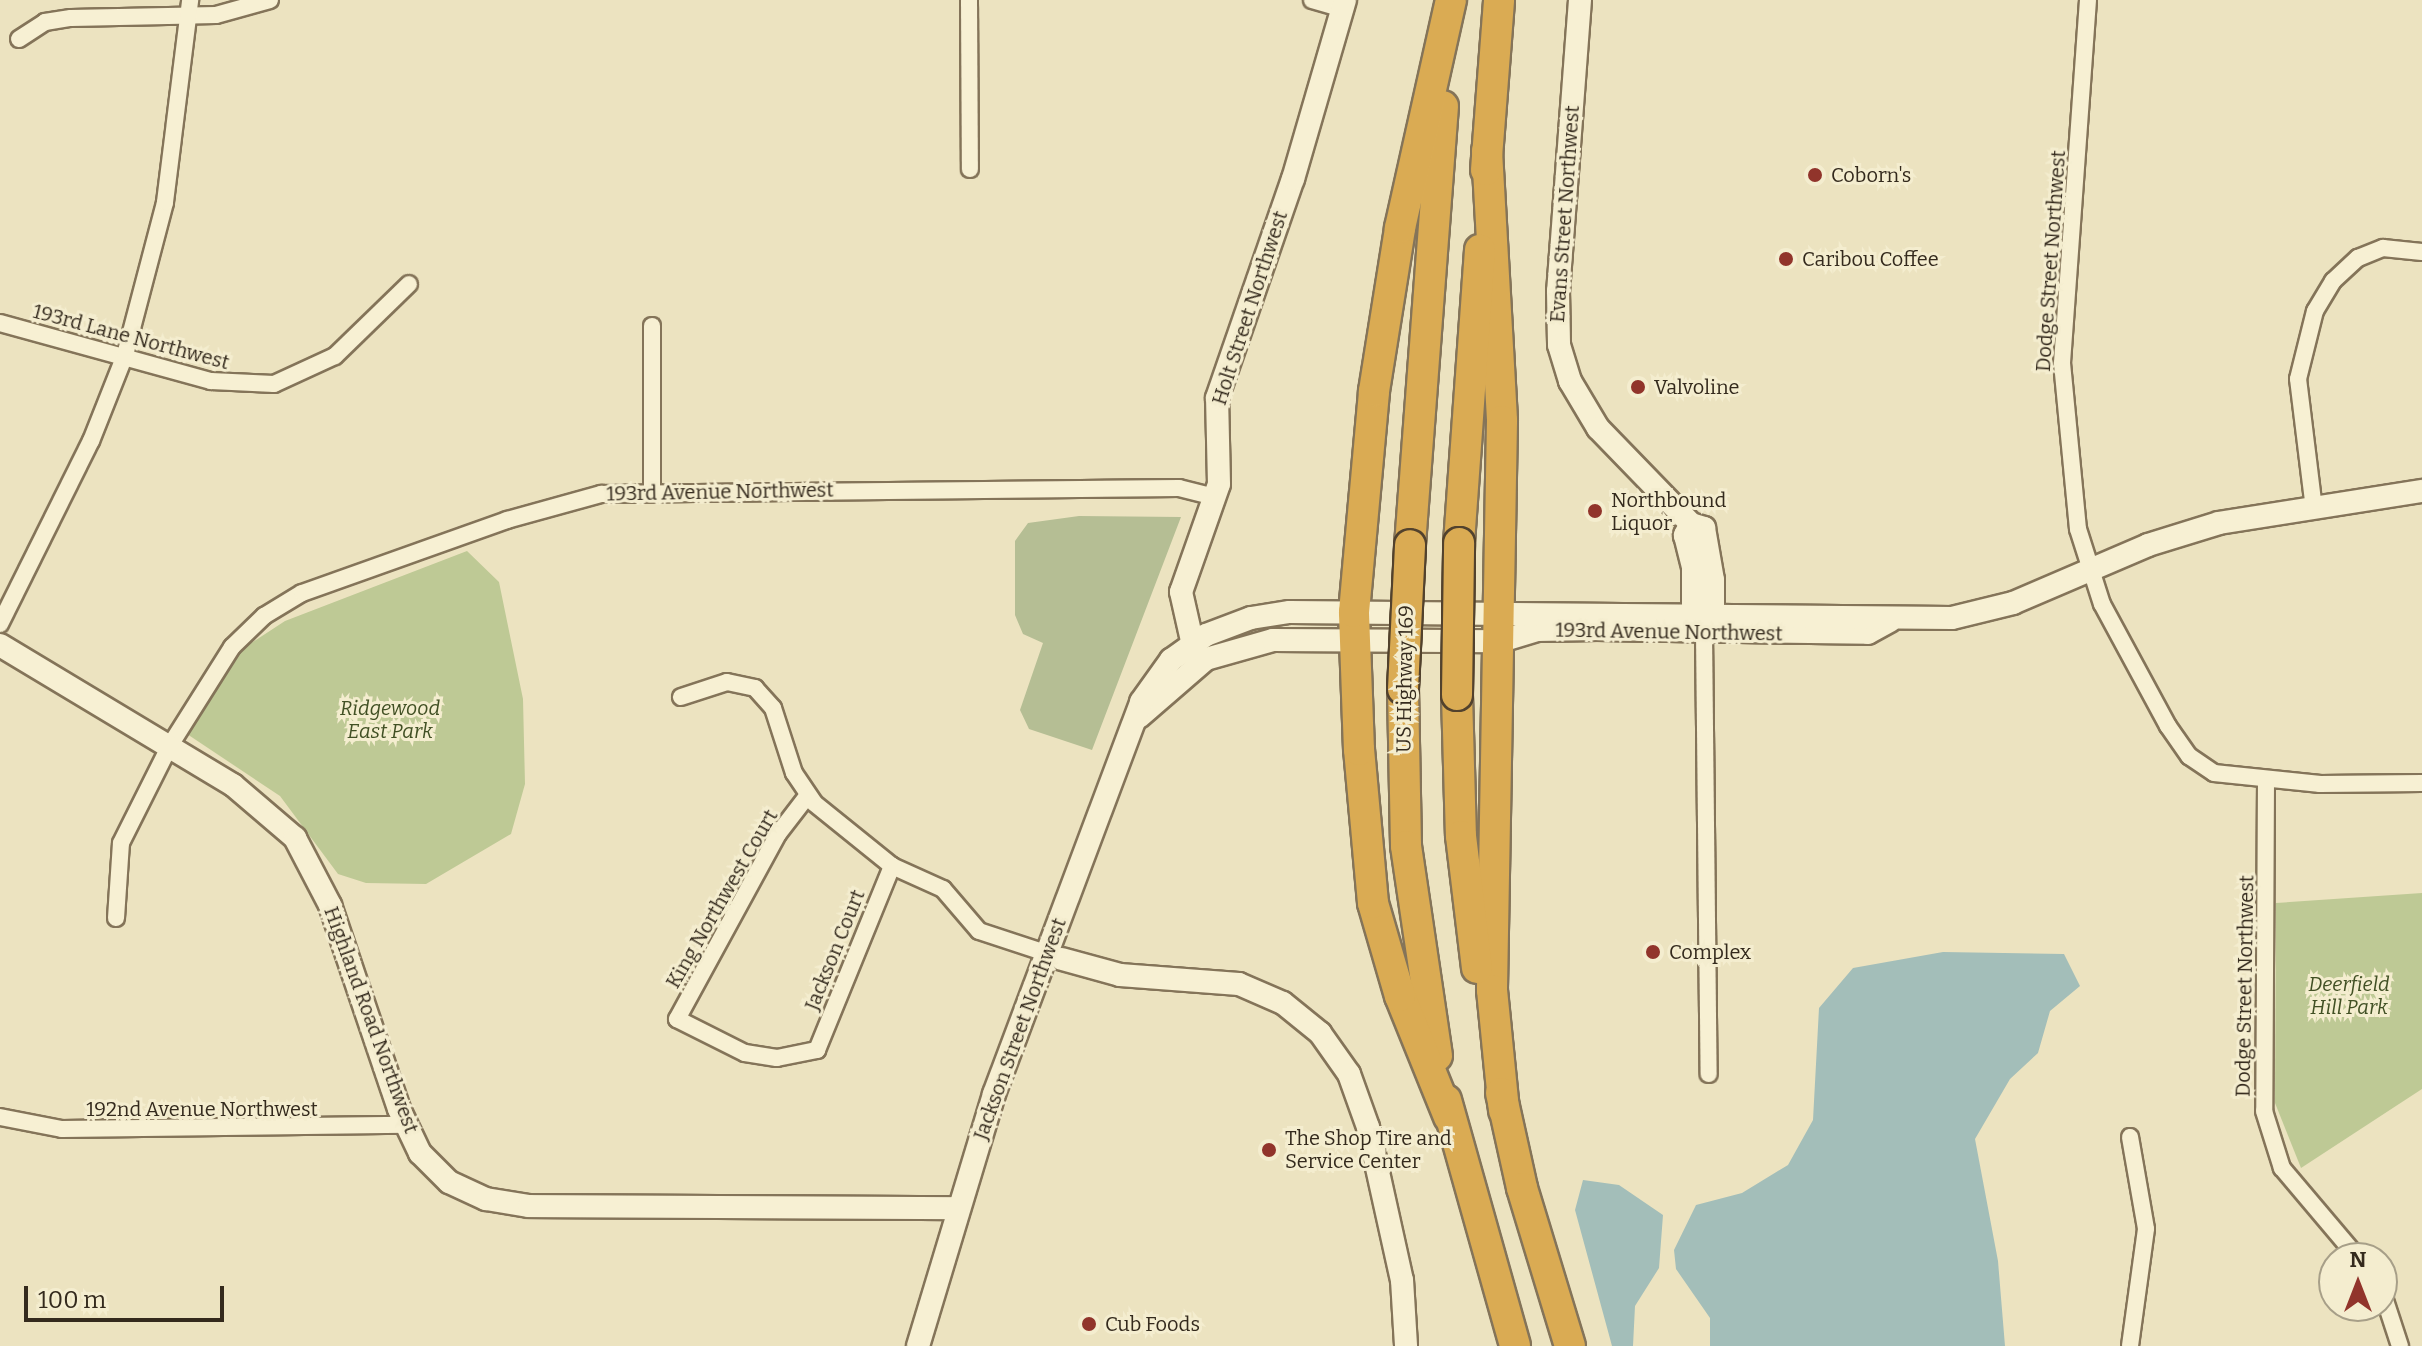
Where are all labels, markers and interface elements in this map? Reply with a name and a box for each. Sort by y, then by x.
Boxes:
street label: Evans Street Northwest [1545,105,1585,323]
street label: Dodge Street Northwest [2031,149,2071,373]
place label: Coborn's [1831,163,1911,187]
marker: Coborn's [1806,166,1824,184]
street label: Holt Street Northwest [1207,208,1293,408]
place label: Caribou Coffee [1802,247,1939,271]
marker: Caribou Coffee [1777,250,1795,268]
street label: 193rd Lane Northwest [30,299,232,375]
place label: Valvoline [1654,375,1739,399]
marker: Valvoline [1629,378,1647,396]
street label: 193rd Avenue Northwest [606,478,834,506]
place label: Northbound Liquor [1611,488,1726,535]
marker: Northbound Liquor [1586,502,1604,520]
street label: US Highway 169 [1392,605,1418,753]
street label: 193rd Avenue Northwest [1555,618,1783,646]
park label: Ridgewood East Park [340,697,440,744]
street label: King Northwest Court [661,805,783,993]
street label: Dodge Street Northwest [2231,875,2259,1097]
street label: Jackson Court [800,886,870,1014]
street label: Highland Road Northwest [319,903,423,1137]
street label: Jackson Street Northwest [969,915,1071,1143]
place label: Complex [1669,940,1751,964]
marker: Complex [1644,943,1662,961]
park label: Deerfield Hill Park [2308,972,2390,1019]
street label: 192nd Avenue Northwest [86,1097,318,1121]
place label: The Shop Tire and Service Center [1285,1126,1452,1173]
marker: The Shop Tire and Service Center [1260,1141,1278,1159]
north arrow [2318,1242,2398,1322]
text: N [2350,1246,2366,1273]
scale bar [28,1270,228,1320]
text: 100 m [38,1286,106,1314]
place label: Cub Foods [1105,1312,1200,1336]
marker: Cub Foods [1080,1315,1098,1333]

